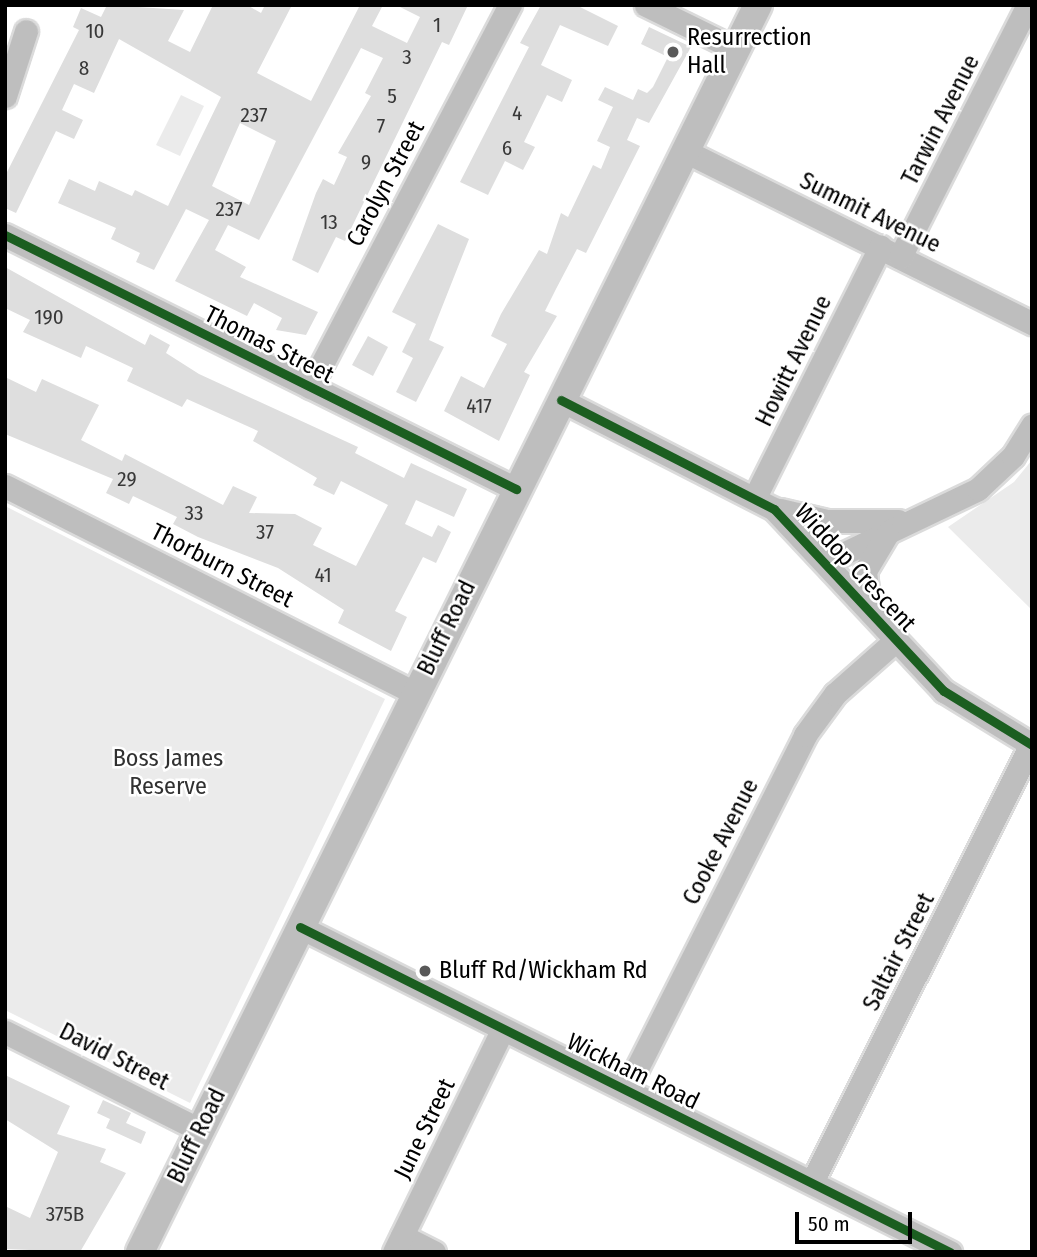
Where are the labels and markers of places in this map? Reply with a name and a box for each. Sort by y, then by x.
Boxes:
place label: Resurrection Hall [687,24,812,80]
marker: Resurrection Hall [665,44,681,60]
place label: Bluff Rd/Wickham Rd [439,957,648,985]
marker: Bluff Rd/Wickham Rd [417,963,433,979]

